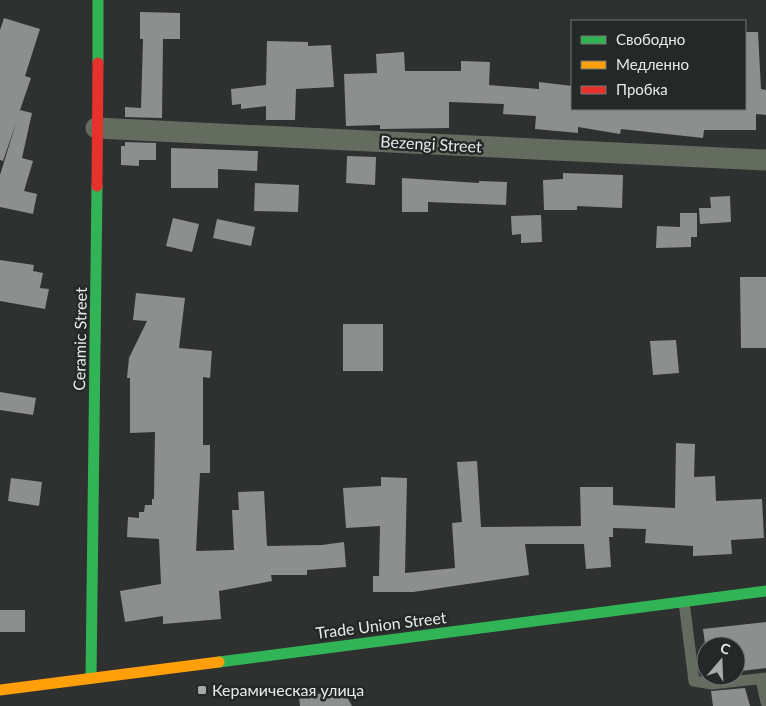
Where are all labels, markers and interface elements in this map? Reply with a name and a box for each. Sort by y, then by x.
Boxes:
legend [571,20,746,110]
text: Свободно [616,30,685,48]
text: Медленно [616,55,689,73]
text: Пробка [616,80,668,98]
street label: Bezengi Street [380,131,482,156]
street label: Ceramic Street [69,287,90,391]
street label: Trade Union Street [315,607,448,642]
north arrow [696,636,746,686]
text: С [718,639,733,658]
place label: Керамическая улица [212,680,364,699]
marker: Керамическая улица [196,684,208,696]

